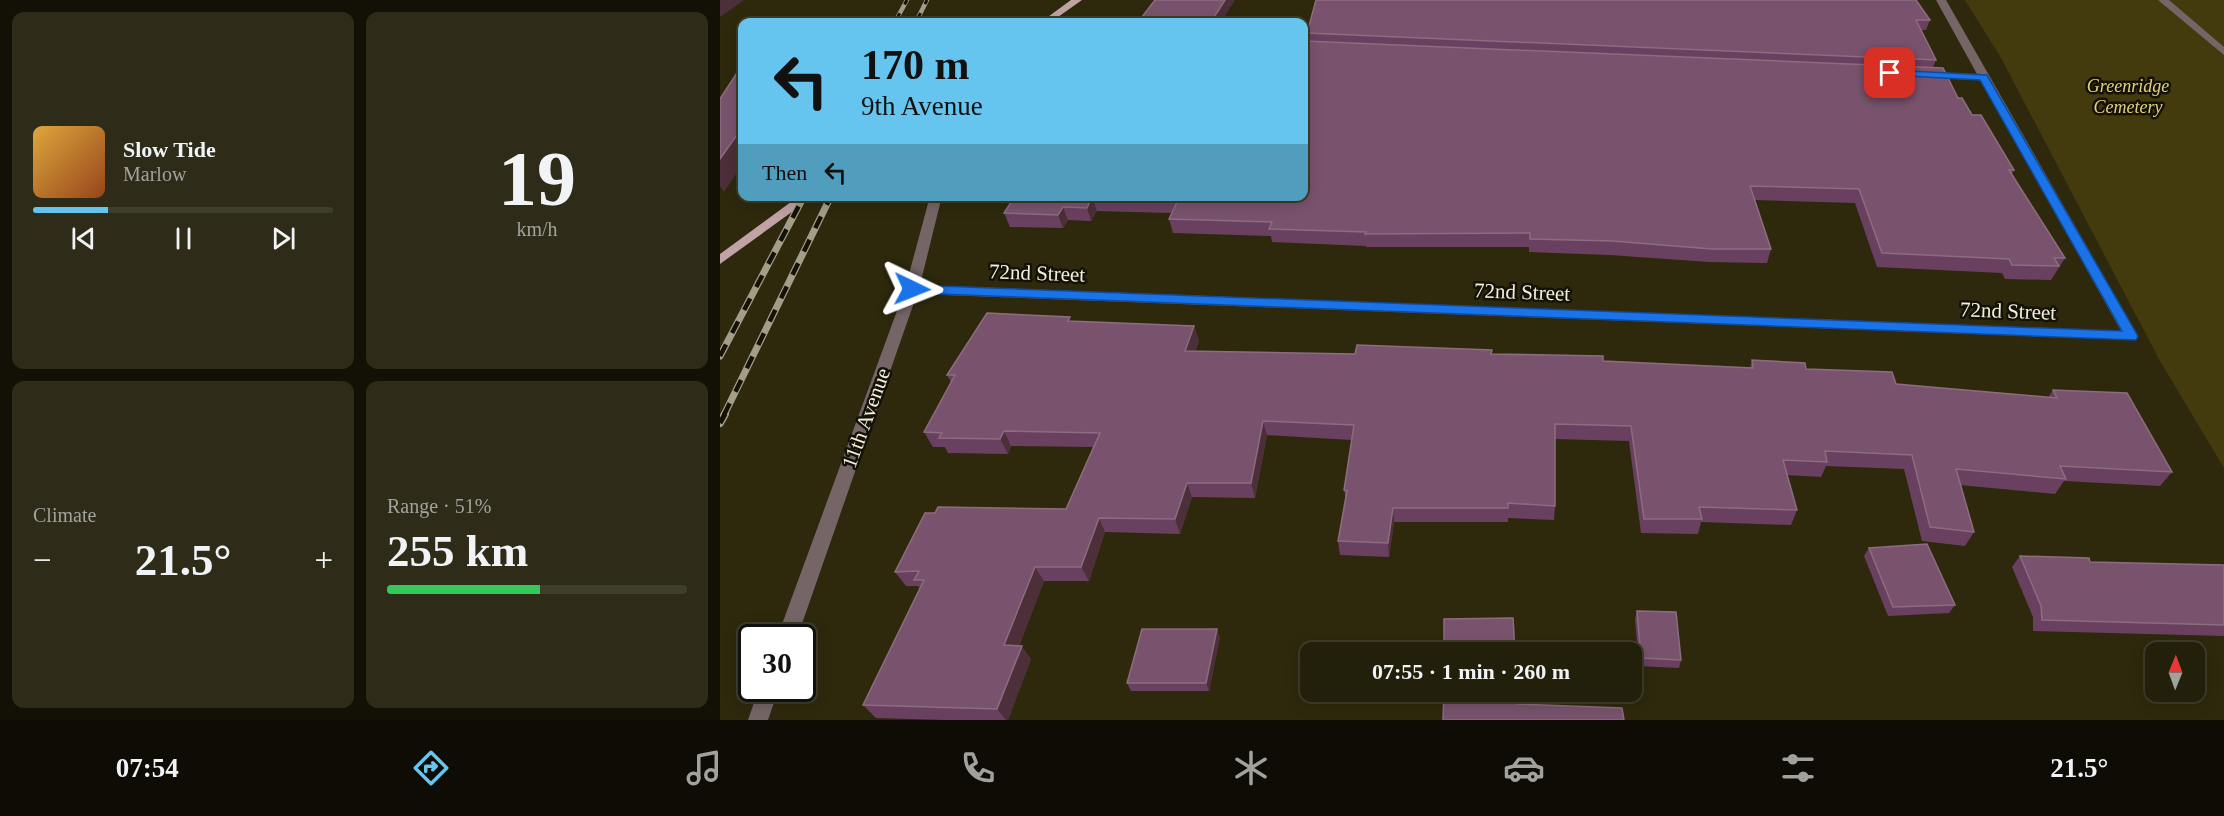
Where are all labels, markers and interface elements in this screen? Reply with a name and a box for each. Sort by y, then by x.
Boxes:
icon: left [762,42,840,120]
text: 170 m [861,42,970,88]
pin [1864,47,1915,98]
icon: arrive [1873,56,1906,89]
park label: Greenridge Cemetery [2087,76,2169,117]
text: 9th Avenue [861,91,983,121]
text: 19 [498,135,576,222]
text: Slow Tide [123,137,216,162]
icon: left [819,156,852,189]
text: Then [762,160,807,185]
text: Marlow [123,163,186,185]
text: km/h [516,218,558,240]
icon: previous [67,222,100,255]
icon: pause [167,222,200,255]
icon: next [267,222,300,255]
position arrow [880,257,944,321]
street label: 72nd Street [988,259,1086,287]
street label: 72nd Street [1473,278,1571,306]
street label: 72nd Street [1959,297,2057,325]
street label: 11th Avenue [837,365,895,471]
text: Range · 51% [387,495,491,517]
text: Climate [33,504,96,526]
text: 255 km [387,526,528,576]
text: 21.5° [135,535,231,585]
text: − [33,542,52,578]
text: + [314,542,333,578]
speed limit sign: 30 [738,624,816,702]
north arrow [2145,642,2205,702]
map controls [2145,642,2205,702]
text: 07:55 · 1 min · 260 m [1372,659,1570,684]
icon: directions [410,747,452,789]
icon: music [683,747,725,789]
icon: phone [957,747,999,789]
icon: climate [1230,747,1272,789]
icon: car [1503,747,1545,789]
icon: filters [1777,747,1819,789]
text: 07:54 [116,753,179,783]
text: 21.5° [2050,753,2108,783]

